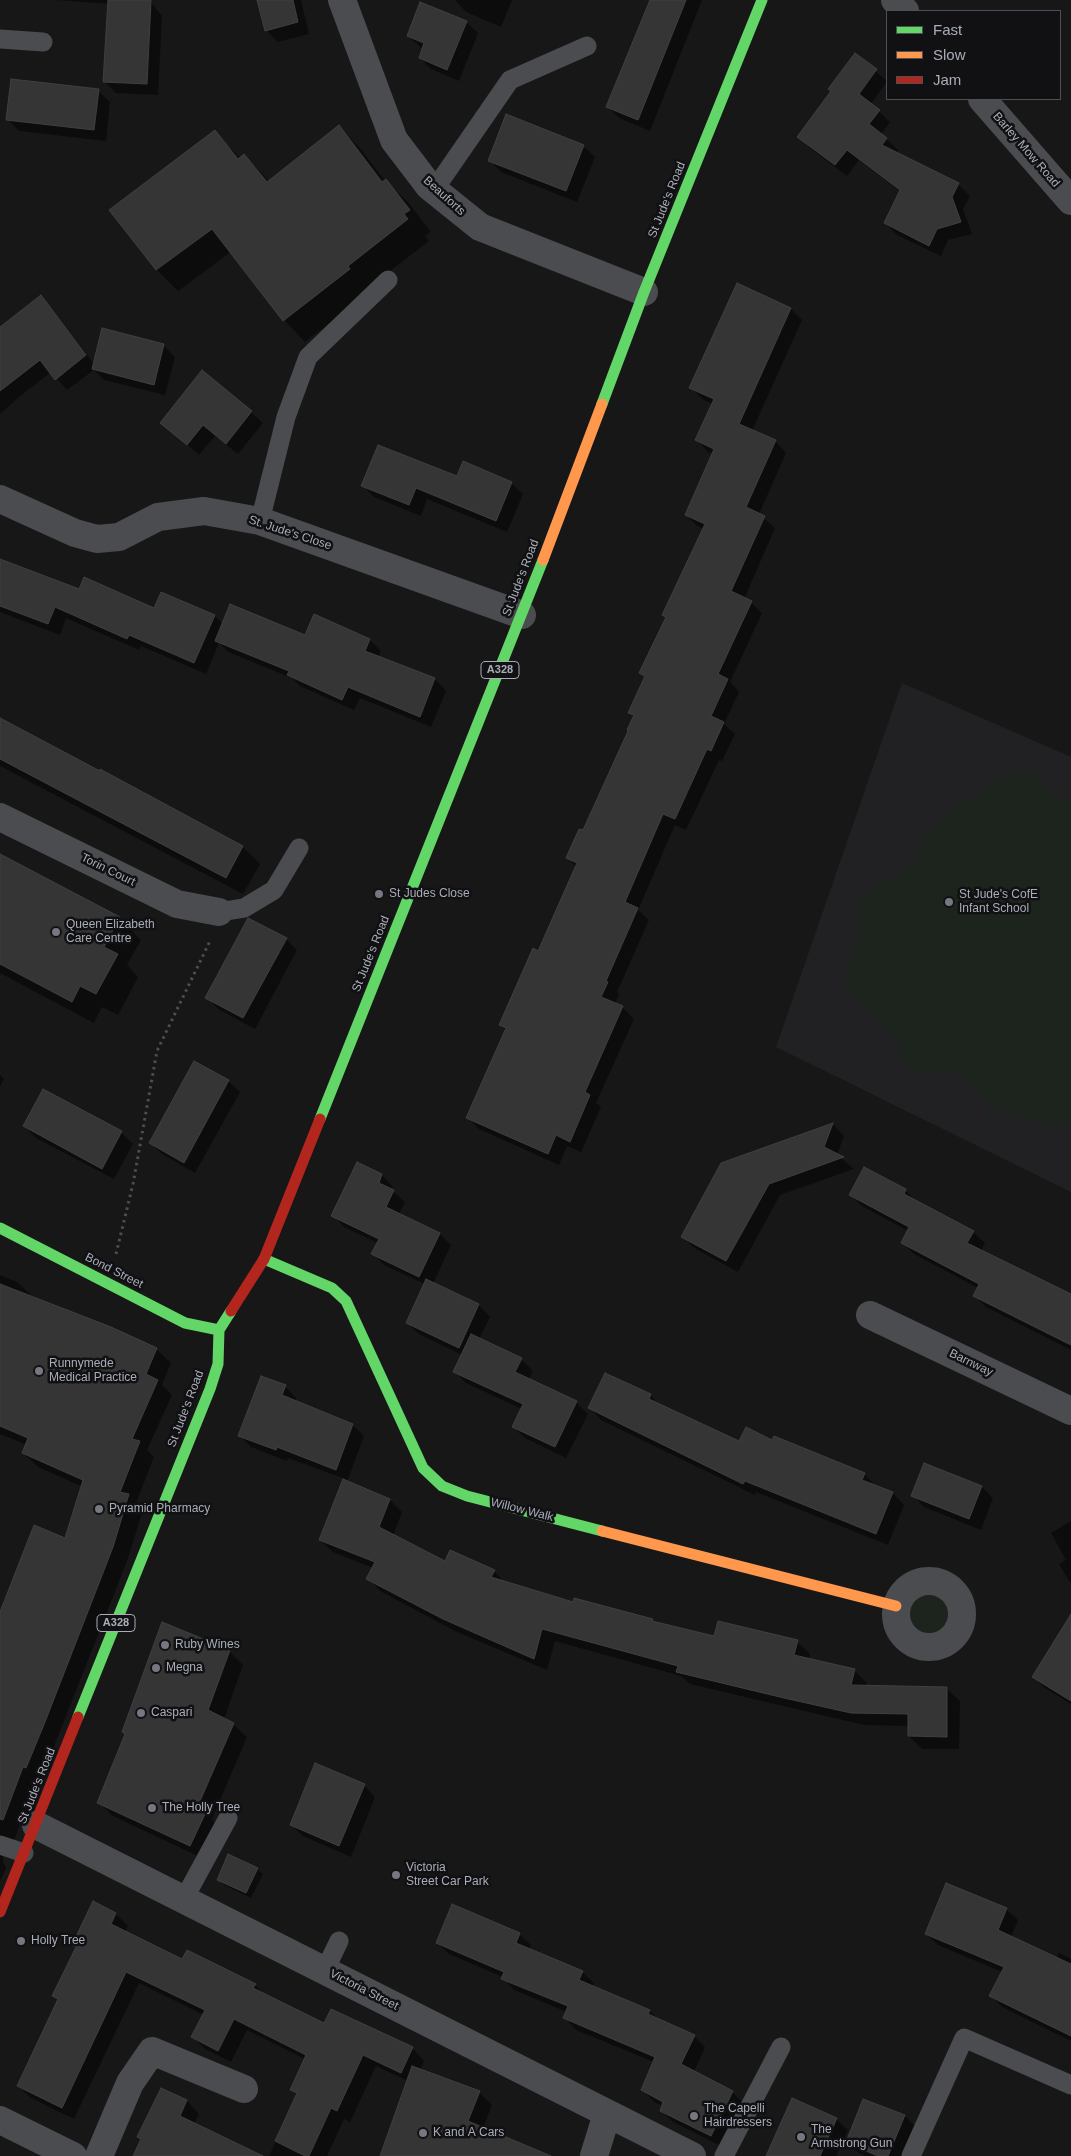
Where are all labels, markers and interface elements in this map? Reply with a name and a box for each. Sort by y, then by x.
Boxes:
legend [886,10,1061,100]
text: Fast [933,21,962,38]
text: Slow [933,46,966,63]
text: Jam [933,71,961,88]
street label: Barley Mow Road [990,110,1062,190]
street label: St Jude's Road [645,160,689,240]
street label: Beauforts [420,173,468,219]
street label: St. Jude's Close [247,513,333,553]
street label: St Jude's Road [500,538,542,618]
road number: A328 [481,662,519,678]
street label: Torin Court [78,851,138,889]
place label: St Judes Close [389,887,470,901]
marker: St Judes Close [373,888,385,900]
place label: St Jude's CofE Infant School [959,888,1038,916]
marker: St Jude's CofE Infant School [943,896,955,908]
street label: St Jude's Road [349,914,393,994]
place label: Queen Elizabeth Care Centre [66,918,155,946]
marker: Queen Elizabeth Care Centre [50,926,62,938]
street label: Bond Street [82,1250,146,1292]
street label: Barnway [947,1346,995,1380]
place label: Runnymede Medical Practice [49,1357,137,1385]
marker: Runnymede Medical Practice [33,1365,45,1377]
street label: St Jude's Road [165,1369,207,1449]
street label: Willow Walk [489,1495,555,1525]
place label: Pyramid Pharmacy [109,1502,210,1516]
marker: Pyramid Pharmacy [93,1503,105,1515]
road number: A328 [97,1615,135,1632]
place label: Ruby Wines [175,1638,240,1652]
marker: Ruby Wines [159,1639,171,1651]
place label: Megna [166,1661,203,1675]
marker: Megna [150,1662,162,1674]
place label: Caspari [151,1706,192,1720]
marker: Caspari [135,1707,147,1719]
street label: St Jude's Road [15,1746,59,1826]
place label: The Holly Tree [162,1801,240,1815]
marker: The Holly Tree [146,1802,158,1814]
place label: Victoria Street Car Park [406,1861,489,1889]
marker: Victoria Street Car Park [390,1869,402,1881]
place label: Holly Tree [31,1934,85,1948]
marker: Holly Tree [15,1935,27,1947]
street label: Victoria Street [327,1967,401,2013]
place label: The Capelli Hairdressers [704,2102,772,2130]
marker: The Capelli Hairdressers [688,2110,700,2122]
place label: The Armstrong Gun [811,2123,892,2151]
place label: K and A Cars [433,2126,504,2140]
marker: K and A Cars [417,2127,429,2139]
marker: The Armstrong Gun [795,2131,807,2143]

